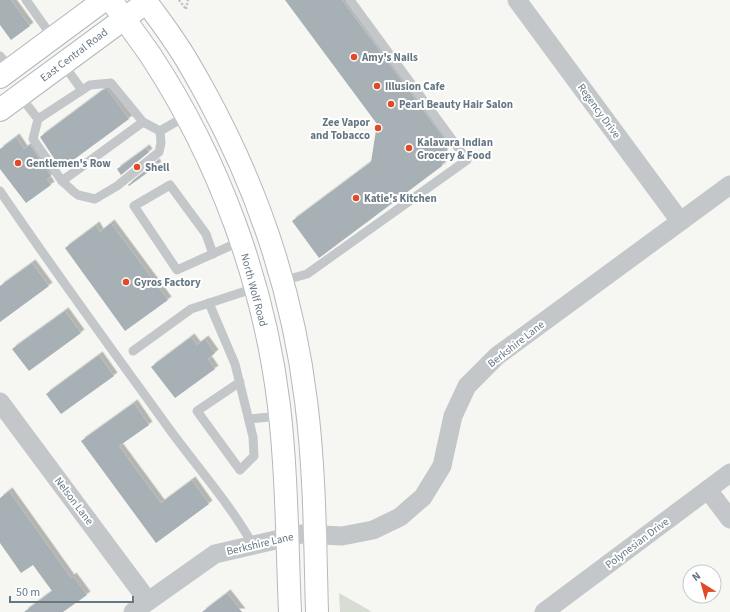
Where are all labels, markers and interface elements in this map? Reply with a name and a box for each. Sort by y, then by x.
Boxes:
street label: East Central Road [37,25,111,85]
place label: Amy's Nails [361,50,418,65]
marker: Amy's Nails [349,52,359,62]
place label: Illusion Cafe [385,79,445,94]
street label: Regency Drive [574,80,624,142]
marker: Illusion Cafe [372,81,382,91]
place label: Pearl Beauty Hair Salon [399,97,513,112]
marker: Pearl Beauty Hair Salon [386,99,396,109]
place label: Zee Vapor and Tobacco [310,115,371,143]
marker: Zee Vapor and Tobacco [373,123,383,133]
place label: Kalavara Indian Grocery & Food [417,135,493,163]
marker: Kalavara Indian Grocery & Food [404,143,414,153]
place label: Gentlemen's Row [26,156,111,171]
marker: Gentlemen's Row [13,158,23,168]
place label: Shell [145,160,170,175]
marker: Shell [132,162,142,172]
place label: Katie's Kitchen [364,191,437,206]
marker: Katie's Kitchen [351,193,361,203]
street label: North Wolf Road [237,252,271,328]
place label: Gyros Factory [134,275,201,290]
marker: Gyros Factory [121,277,131,287]
street label: Berkshire Lane [485,317,548,371]
street label: Nelson Lane [51,474,97,529]
street label: Polynesian Drive [602,514,672,572]
street label: Berkshire Lane [225,529,295,559]
north arrow [682,564,722,604]
text: N [689,568,704,585]
scale bar [10,578,133,604]
text: 50 m [16,584,40,601]

